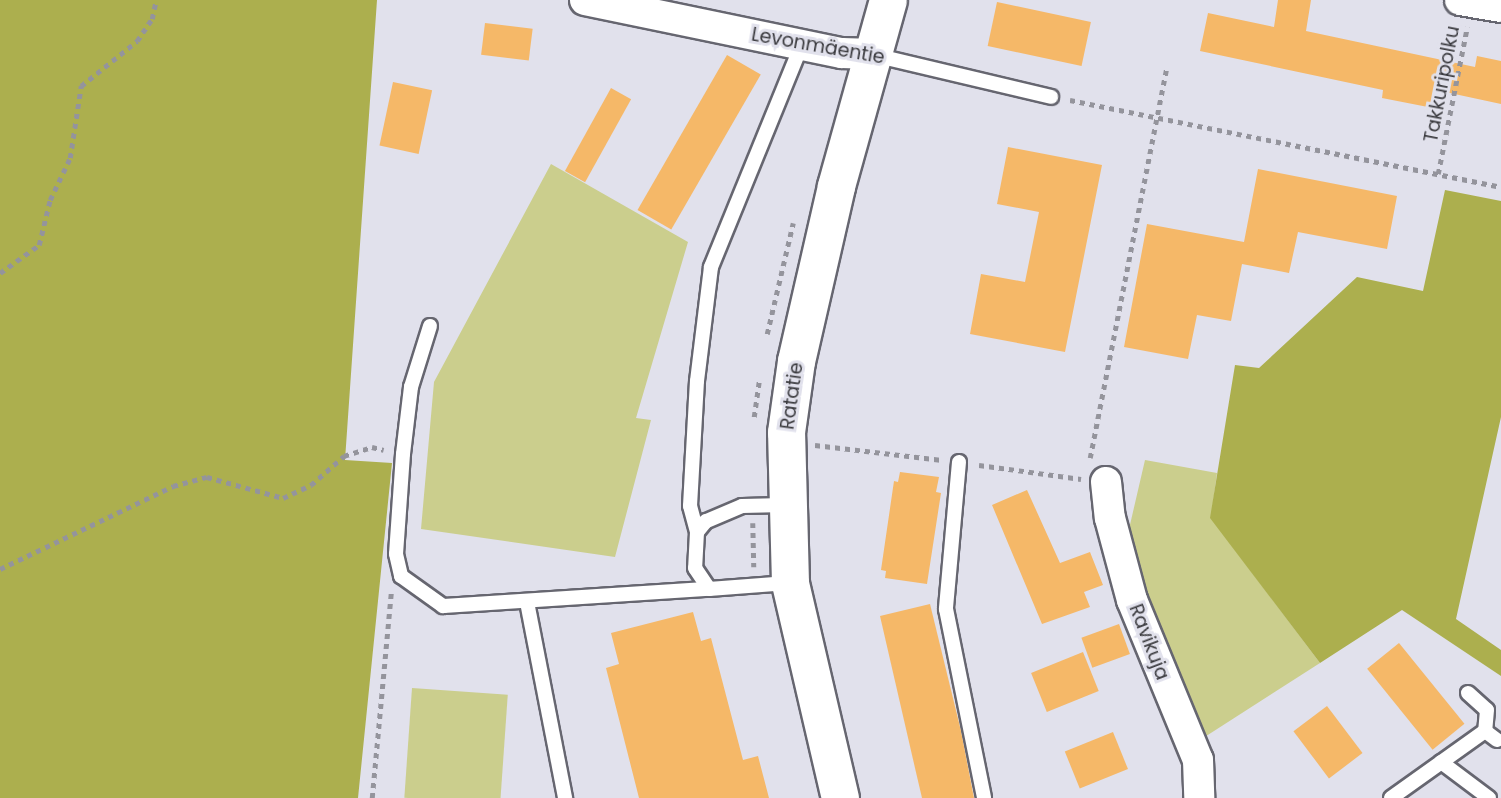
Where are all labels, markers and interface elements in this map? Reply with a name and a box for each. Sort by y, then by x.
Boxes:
street label: Levonmäentie [750,23,886,69]
street label: Takkuripolku [1420,24,1464,144]
street label: Ratatie [776,361,808,431]
street label: Ravikuja [1124,601,1174,683]

